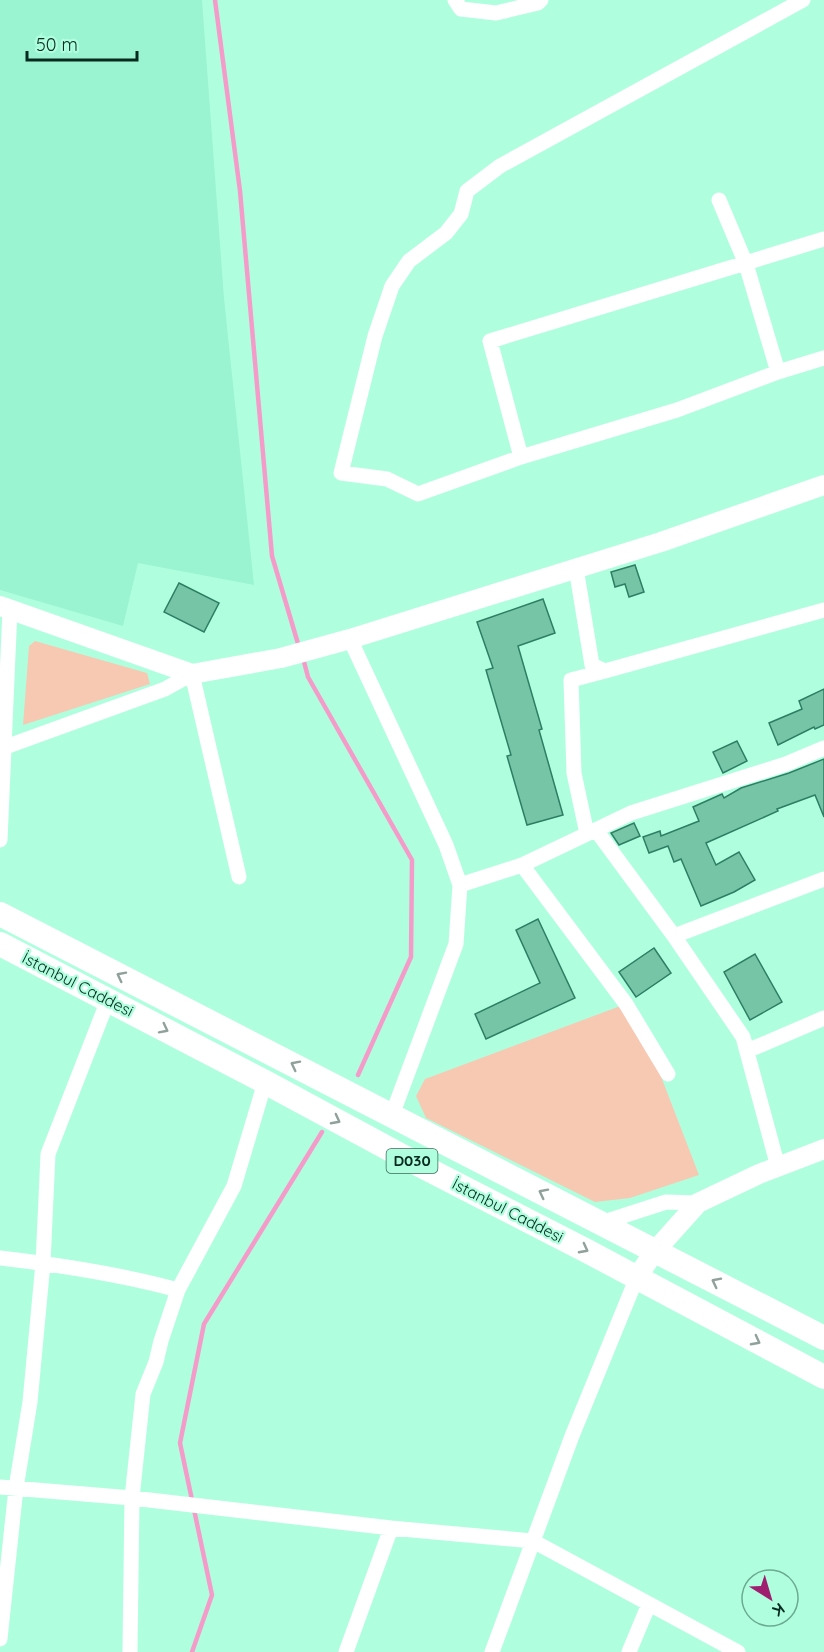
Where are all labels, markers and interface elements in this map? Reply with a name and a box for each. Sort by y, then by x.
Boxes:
scale bar [27,24,136,62]
text: 50 m [36,33,78,56]
street label: İstanbul Caddesi [19,947,137,1021]
one-way arrow [117,972,128,983]
one-way arrow [158,1022,168,1033]
one-way arrow [291,1061,301,1072]
one-way arrow [330,1113,341,1124]
road number: D030 [386,1149,438,1173]
street label: İstanbul Caddesi [449,1173,567,1247]
one-way arrow [539,1189,549,1200]
one-way arrow [577,1242,588,1253]
one-way arrow [711,1278,722,1290]
one-way arrow [749,1334,760,1345]
north arrow [740,1568,800,1628]
text: K [769,1599,789,1621]

